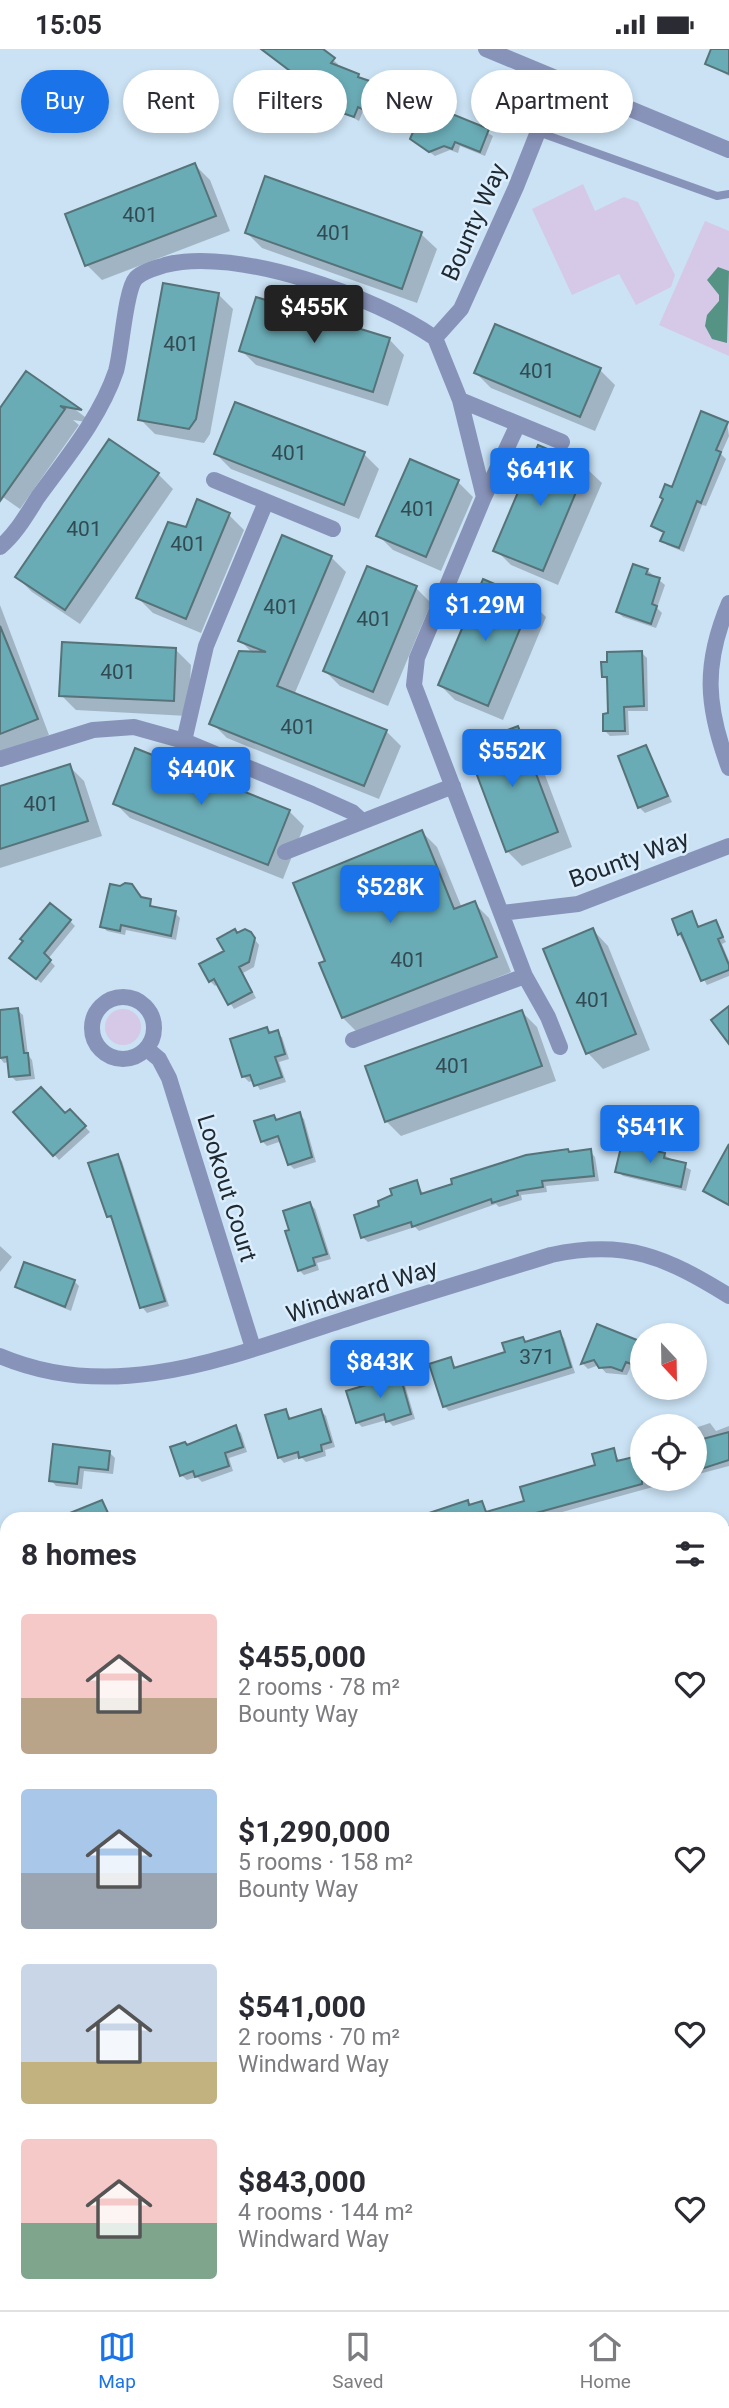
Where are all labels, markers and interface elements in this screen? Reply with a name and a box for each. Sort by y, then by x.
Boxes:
text: 15:05 [35,10,102,40]
chip: Buy [21,70,109,133]
chip: Rent [123,70,219,133]
chip: Filters [233,70,347,133]
chip: New [361,70,457,133]
chip: Apartment [471,70,633,133]
street label: Bounty Way [436,158,513,285]
house number: 401 [122,203,158,227]
house number: 401 [316,221,352,245]
pin: $455K [265,285,363,345]
text: $455K [280,294,348,321]
house number: 401 [163,332,199,356]
house number: 401 [519,359,555,383]
house number: 401 [271,441,307,465]
pin: $641K [491,449,589,508]
text: $641K [506,457,574,484]
house number: 401 [400,497,436,521]
house number: 401 [66,517,102,541]
house number: 401 [170,532,206,556]
pin: $1.29M [428,583,542,643]
text: $1.29M [445,592,525,619]
house number: 401 [263,595,299,619]
house number: 401 [356,607,392,631]
house number: 401 [100,660,136,684]
house number: 401 [280,715,316,739]
pin: $552K [463,729,561,789]
text: $552K [478,738,546,765]
pin: $440K [152,747,250,807]
text: $440K [167,756,235,783]
house number: 401 [23,792,59,816]
street label: Bounty Way [565,824,693,894]
pin: $528K [341,865,439,925]
text: $528K [356,874,424,901]
house number: 401 [390,948,426,972]
house number: 401 [575,988,611,1012]
house number: 401 [435,1054,471,1078]
pin: $541K [601,1105,699,1165]
street label: Lookout Court [191,1111,263,1265]
text: $541K [616,1114,684,1141]
street label: Windward Way [283,1253,442,1329]
north arrow [630,1323,707,1400]
map controls [630,1323,707,1491]
pin: $843K [331,1341,429,1400]
house number: 371 [519,1345,555,1369]
text: $843K [346,1349,414,1376]
button: locate [630,1414,707,1491]
icon: filters [671,1535,709,1573]
text: 8 homes [21,1537,137,1572]
text: $455,000 [238,1639,366,1674]
icon: home [77,1642,161,1726]
icon: heart [671,1665,709,1703]
text: 2 rooms · 78 m² [238,1674,400,1701]
text: Bounty Way [238,1701,358,1728]
text: $1,290,000 [238,1814,390,1849]
icon: home [77,1817,161,1901]
icon: heart [671,1840,709,1878]
text: 5 rooms · 158 m² [238,1849,413,1876]
text: Bounty Way [238,1876,358,1903]
text: $541,000 [238,1989,366,2024]
icon: home [77,1992,161,2076]
icon: heart [671,2015,709,2053]
text: 2 rooms · 70 m² [238,2024,400,2051]
text: Windward Way [238,2051,389,2078]
text: $843,000 [238,2164,366,2199]
icon: home [77,2167,161,2251]
icon: heart [671,2190,709,2228]
text: 4 rooms · 144 m² [238,2199,413,2226]
text: Windward Way [238,2226,389,2253]
tab: Map [98,2328,136,2393]
tab: Saved [332,2328,384,2393]
tab: Home [580,2328,631,2393]

